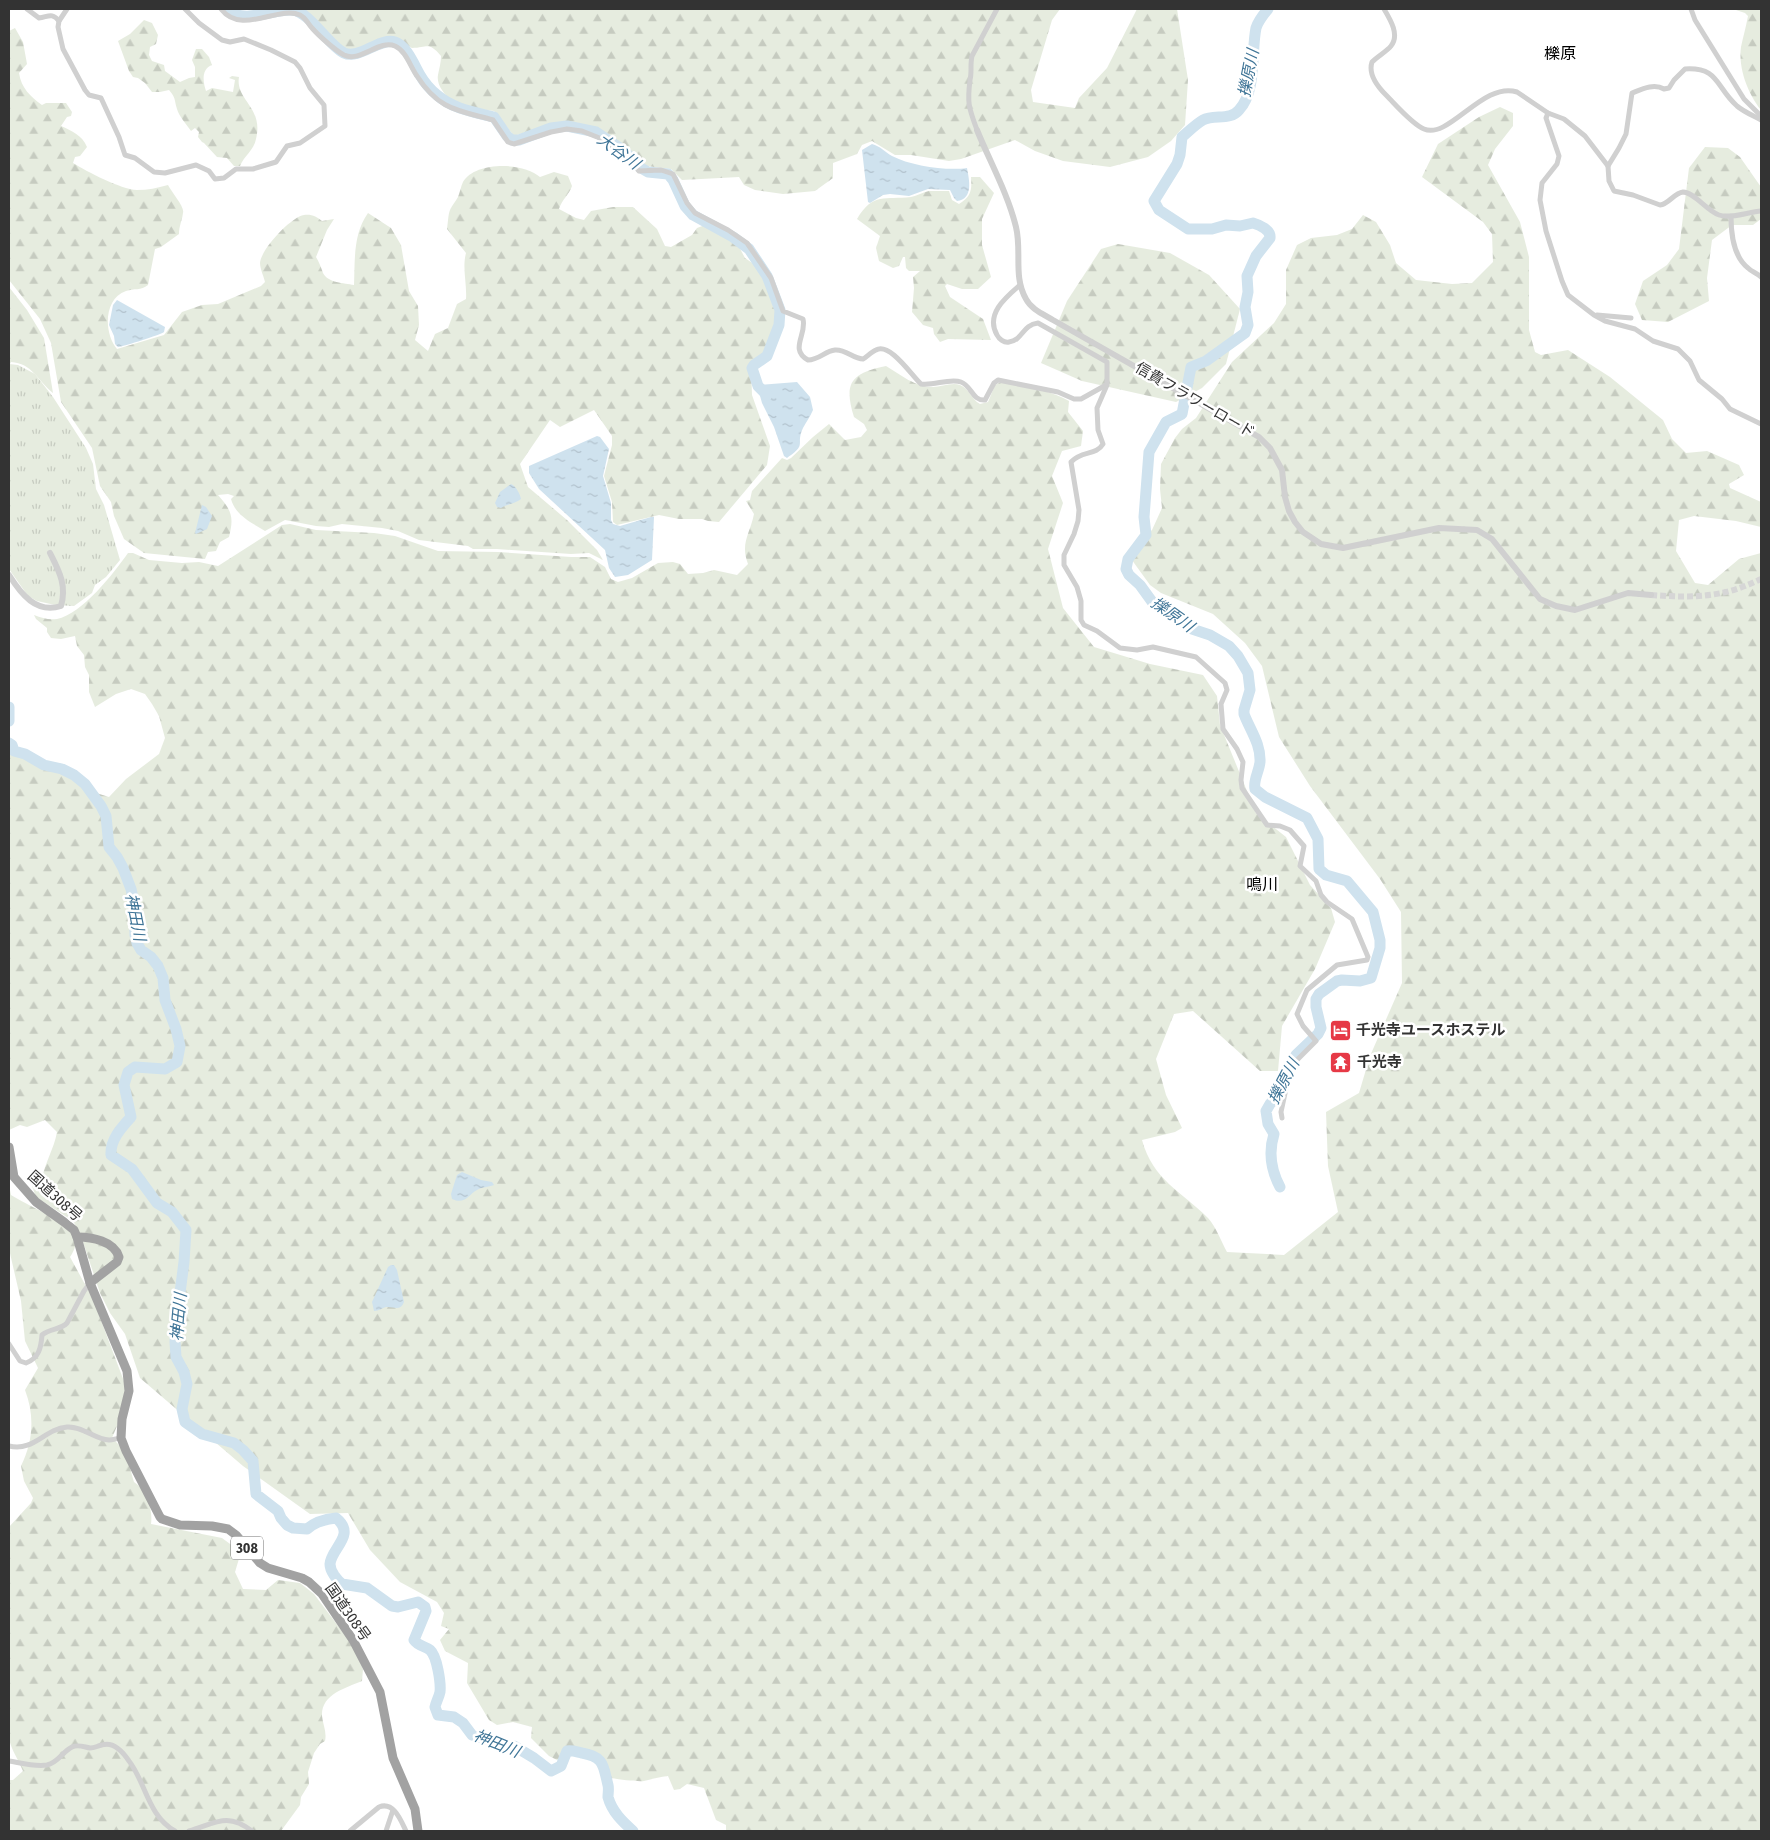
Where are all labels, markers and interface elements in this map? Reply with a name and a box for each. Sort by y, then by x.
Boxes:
district label: 櫟原 [1544,44,1576,63]
water label: 擽原川 [1235,46,1263,98]
water label: 大谷川 [594,130,645,174]
street label: 信貴フラワーロード [1132,358,1258,442]
water label: 擽原川 [1148,593,1199,637]
district label: 鳴川 [1246,875,1278,894]
water label: 神田川 [122,892,150,944]
hotel icon: 千光寺ユースホステル [1328,1018,1352,1042]
place label: 千光寺ユースホステル [1356,1021,1505,1039]
temple icon: 千光寺 [1329,1050,1353,1074]
place label: 千光寺 [1357,1053,1402,1071]
water label: 擽原川 [1264,1054,1304,1107]
street label: 国道308号 [24,1167,86,1225]
water label: 神田川 [167,1290,190,1342]
road number: 308 [231,1536,263,1560]
street label: 国道308号 [321,1579,375,1645]
water label: 神田川 [471,1726,524,1762]

